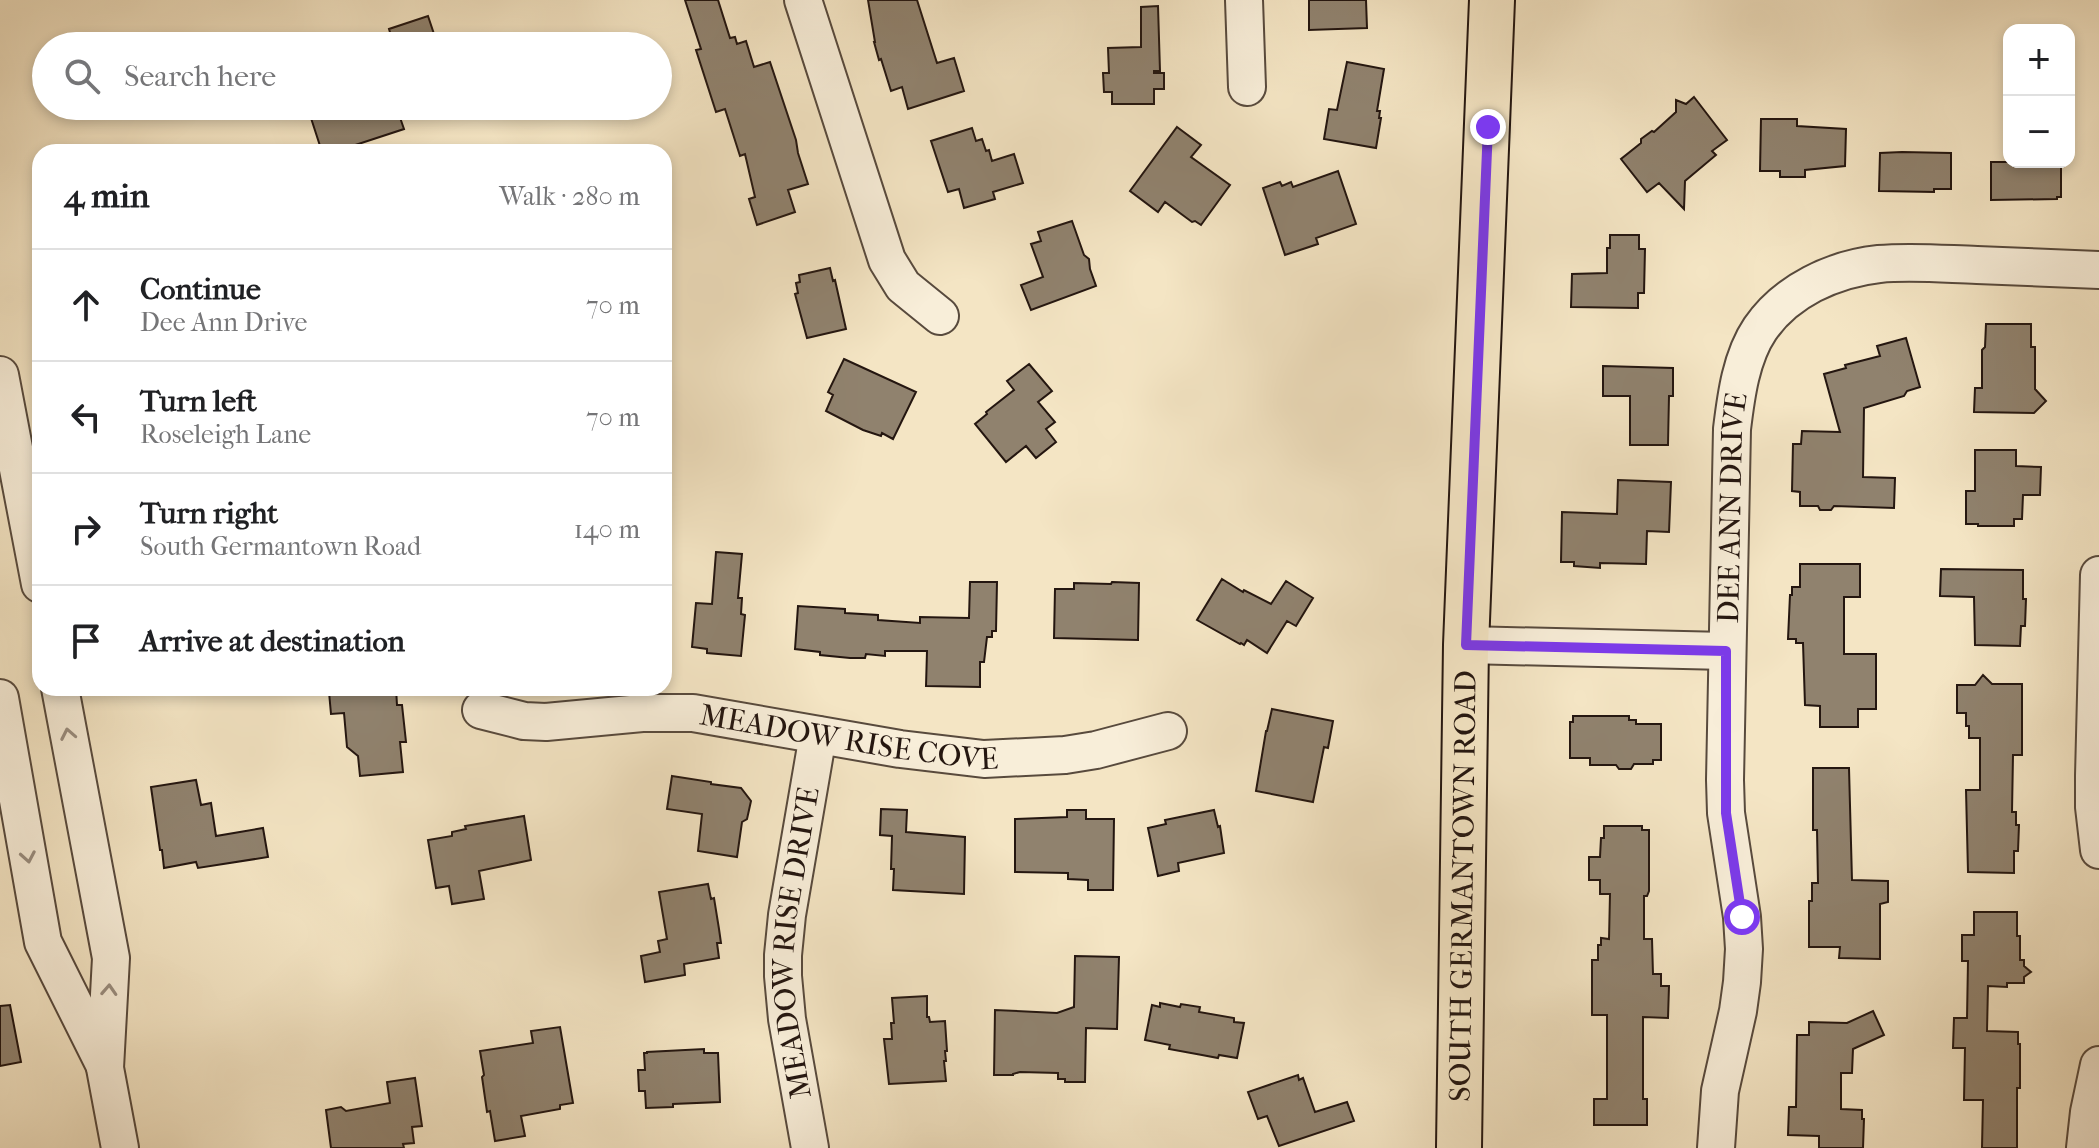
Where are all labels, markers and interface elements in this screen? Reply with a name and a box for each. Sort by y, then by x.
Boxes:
map controls [2003,24,2075,168]
button: + [2003,24,2075,96]
search box [32,32,672,120]
icon: search [60,54,104,98]
text: Search here [124,59,276,94]
button: − [2003,96,2075,168]
route end [1470,109,1506,145]
text: 4 min [64,176,149,216]
text: Walk · 280 m [499,181,640,212]
text: Continue [140,272,261,307]
icon: ahead [64,283,108,327]
text: 70 m [586,290,640,321]
text: Dee Ann Drive [140,307,307,338]
text: Turn left [140,384,257,419]
street label: DEE ANN DRIVE [1711,390,1754,624]
icon: left [64,395,108,439]
text: 70 m [586,402,640,433]
text: Roseleigh Lane [140,419,311,450]
text: Turn right [140,496,278,531]
icon: right [64,507,108,551]
text: 140 m [574,514,640,545]
text: South Germantown Road [140,531,421,562]
icon: arrive [64,619,108,663]
text: Arrive at destination [140,624,405,659]
street label: SOUTH GERMANTOWN ROAD [1442,670,1483,1102]
street label: MEADOW RISE COVE [697,697,999,777]
one-way arrow [61,727,78,741]
street label: MEADOW RISE DRIVE [766,784,826,1101]
one-way arrow [19,850,36,864]
route start [1724,899,1760,935]
one-way arrow [100,983,117,996]

